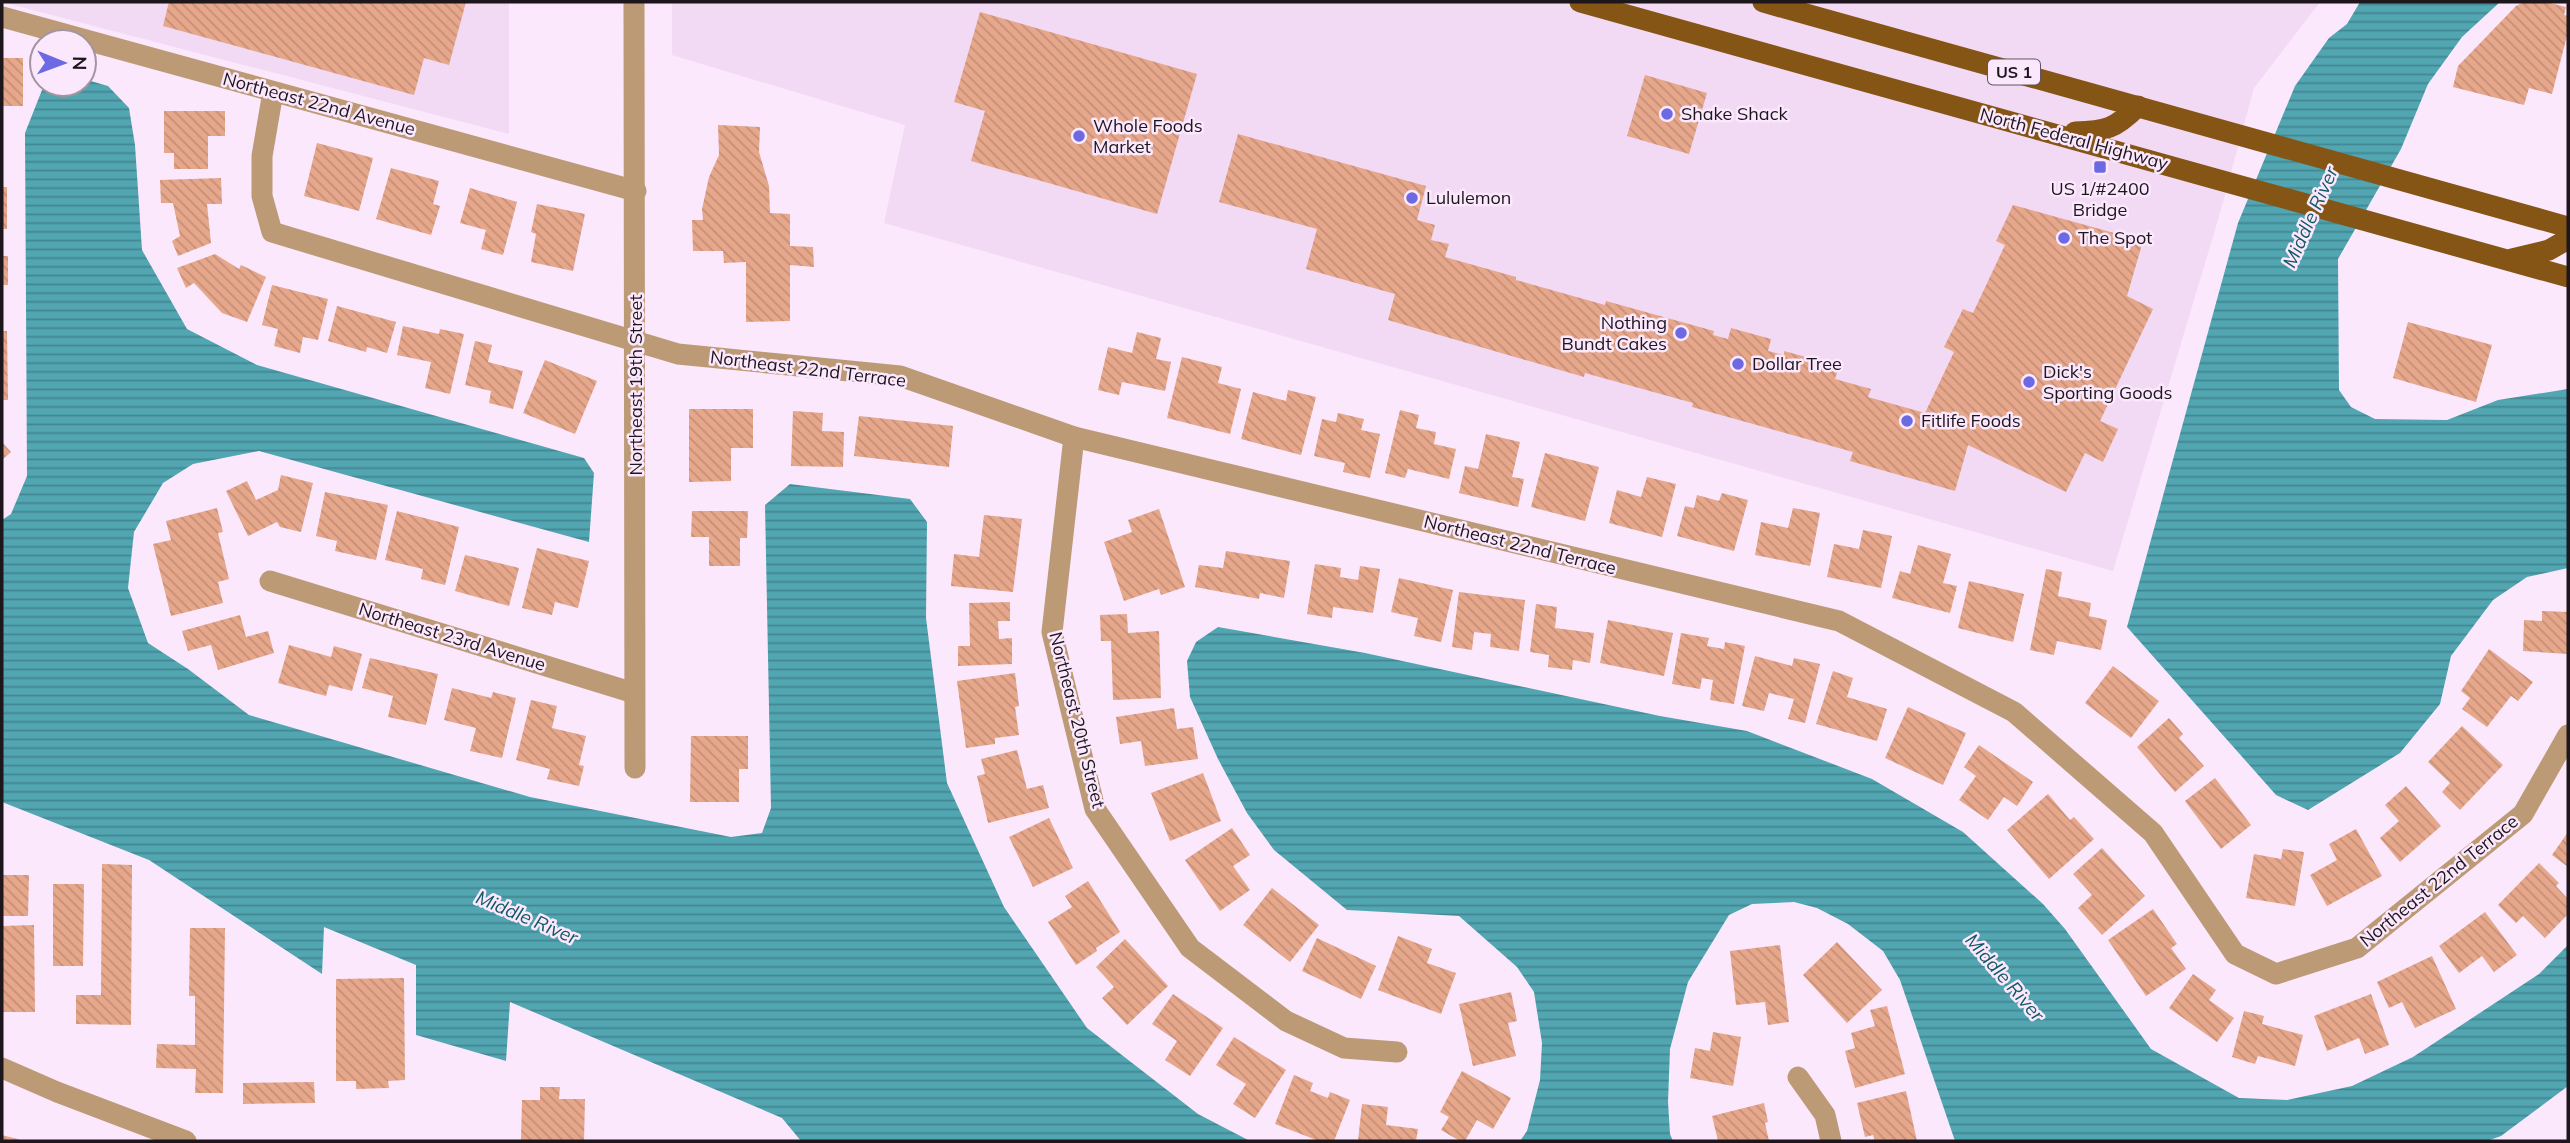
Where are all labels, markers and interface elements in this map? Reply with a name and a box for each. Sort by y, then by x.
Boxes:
north arrow [28,28,98,98]
text: N [68,56,92,71]
road number: US 1 [1988,60,2040,85]
street label: Northeast 22nd Avenue [220,67,418,140]
place label: Shake Shack [1681,102,1789,125]
street label: North Federal Highway [1978,102,2171,175]
marker: Shake Shack [1659,106,1675,122]
place label: Whole Foods Market [1093,114,1203,158]
marker: Whole Foods Market [1071,128,1087,144]
marker: US 1/#2400 Bridge [2092,159,2108,175]
water label: Middle River [2277,162,2343,271]
place label: US 1/#2400 Bridge [2051,177,2150,221]
place label: Lululemon [1426,186,1511,209]
marker: Lululemon [1404,190,1420,206]
place label: The Spot [2078,226,2152,249]
marker: The Spot [2056,230,2072,246]
street label: Northeast 19th Street [624,295,647,475]
place label: Nothing Bundt Cakes [1561,311,1667,355]
marker: Nothing Bundt Cakes [1673,325,1689,341]
street label: Northeast 22nd Terrace [709,345,907,392]
place label: Dollar Tree [1752,352,1842,375]
marker: Dollar Tree [1730,356,1746,372]
place label: Dick's Sporting Goods [2043,360,2172,404]
marker: Dick's Sporting Goods [2021,374,2037,390]
place label: Fitlife Foods [1921,409,2021,432]
marker: Fitlife Foods [1899,413,1915,429]
street label: Northeast 22nd Terrace [1422,509,1619,580]
street label: Northeast 23rd Avenue [356,597,548,676]
street label: Northeast 20th Street [1044,629,1111,810]
street label: Northeast 22nd Terrace [2355,810,2523,952]
water label: Middle River [472,885,583,950]
water label: Middle River [1960,928,2050,1027]

